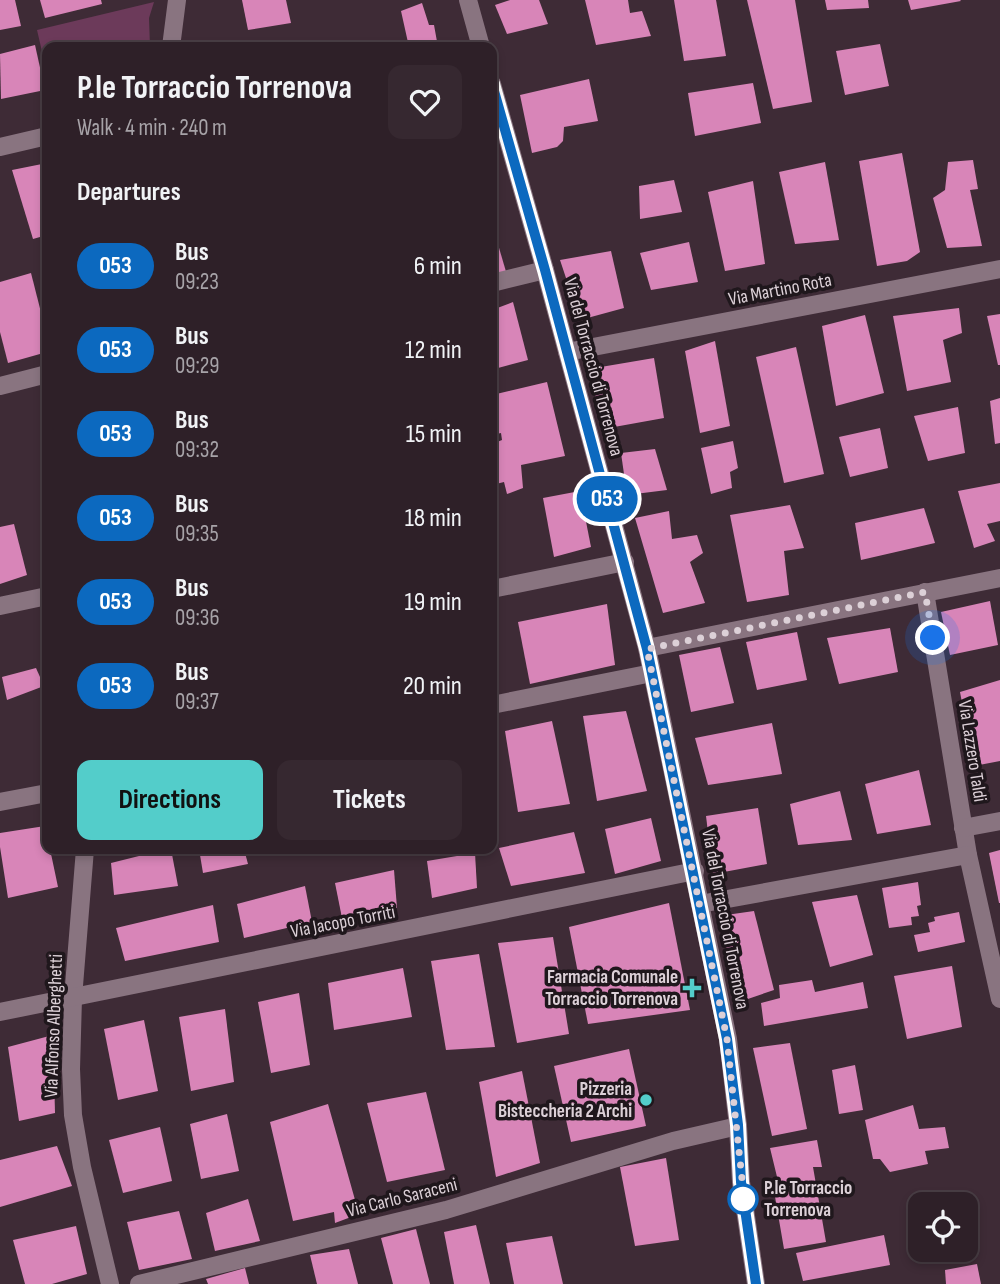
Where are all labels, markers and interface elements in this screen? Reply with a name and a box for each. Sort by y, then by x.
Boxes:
button: heart [388,65,462,139]
text: P.le Torraccio Torrenova [77,68,352,108]
text: Walk · 4 min · 240 m [77,114,227,142]
text: Departures [77,177,181,208]
text: Bus [175,237,209,268]
text: 053 [99,251,132,280]
text: 6 min [414,251,462,282]
text: 09:23 [175,268,219,296]
street label: Via Martino Rota [727,269,833,311]
street label: Via del Torraccio di Torrenova [558,275,628,459]
text: Bus [175,321,209,352]
text: 053 [99,335,132,364]
text: 12 min [405,335,462,366]
text: 09:29 [175,352,219,380]
text: Bus [175,405,209,436]
text: 053 [99,419,132,448]
text: 15 min [406,419,462,450]
text: 09:32 [175,436,219,464]
line badge: 053 [567,476,647,522]
text: 053 [591,484,623,513]
text: Bus [175,489,209,520]
text: 053 [99,503,132,532]
text: 18 min [405,503,462,534]
text: 09:35 [175,520,219,548]
text: Bus [175,573,209,604]
text: 053 [99,587,132,616]
text: 19 min [405,587,462,618]
text: 09:36 [175,604,219,632]
your location [915,620,950,655]
text: Bus [175,657,209,688]
text: 053 [99,671,132,700]
text: 20 min [403,671,462,702]
text: 09:37 [175,688,219,716]
street label: Via Lazzero Taldi [953,699,991,803]
button: Directions [77,760,263,840]
button: Tickets [277,760,462,840]
street label: Via del Torraccio di Torrenova [696,827,754,1011]
street label: Via Jacopo Torriti [289,901,397,943]
street label: Via Alfonso Alberghetti [40,954,68,1098]
place label: Farmacia Comunale Torraccio Torrenova [545,966,678,1011]
marker: Farmacia Comunale Torraccio Torrenova [684,980,700,996]
place label: Pizzeria Bisteccheria 2 Archi [498,1078,632,1123]
marker: Pizzeria Bisteccheria 2 Archi [638,1092,654,1108]
street label: Via Carlo Saraceni [344,1173,460,1223]
place label: P.le Torraccio Torrenova [764,1177,852,1222]
marker: P.le Torraccio Torrenova [728,1184,758,1214]
map controls [908,1192,978,1262]
button: locate [908,1192,978,1262]

